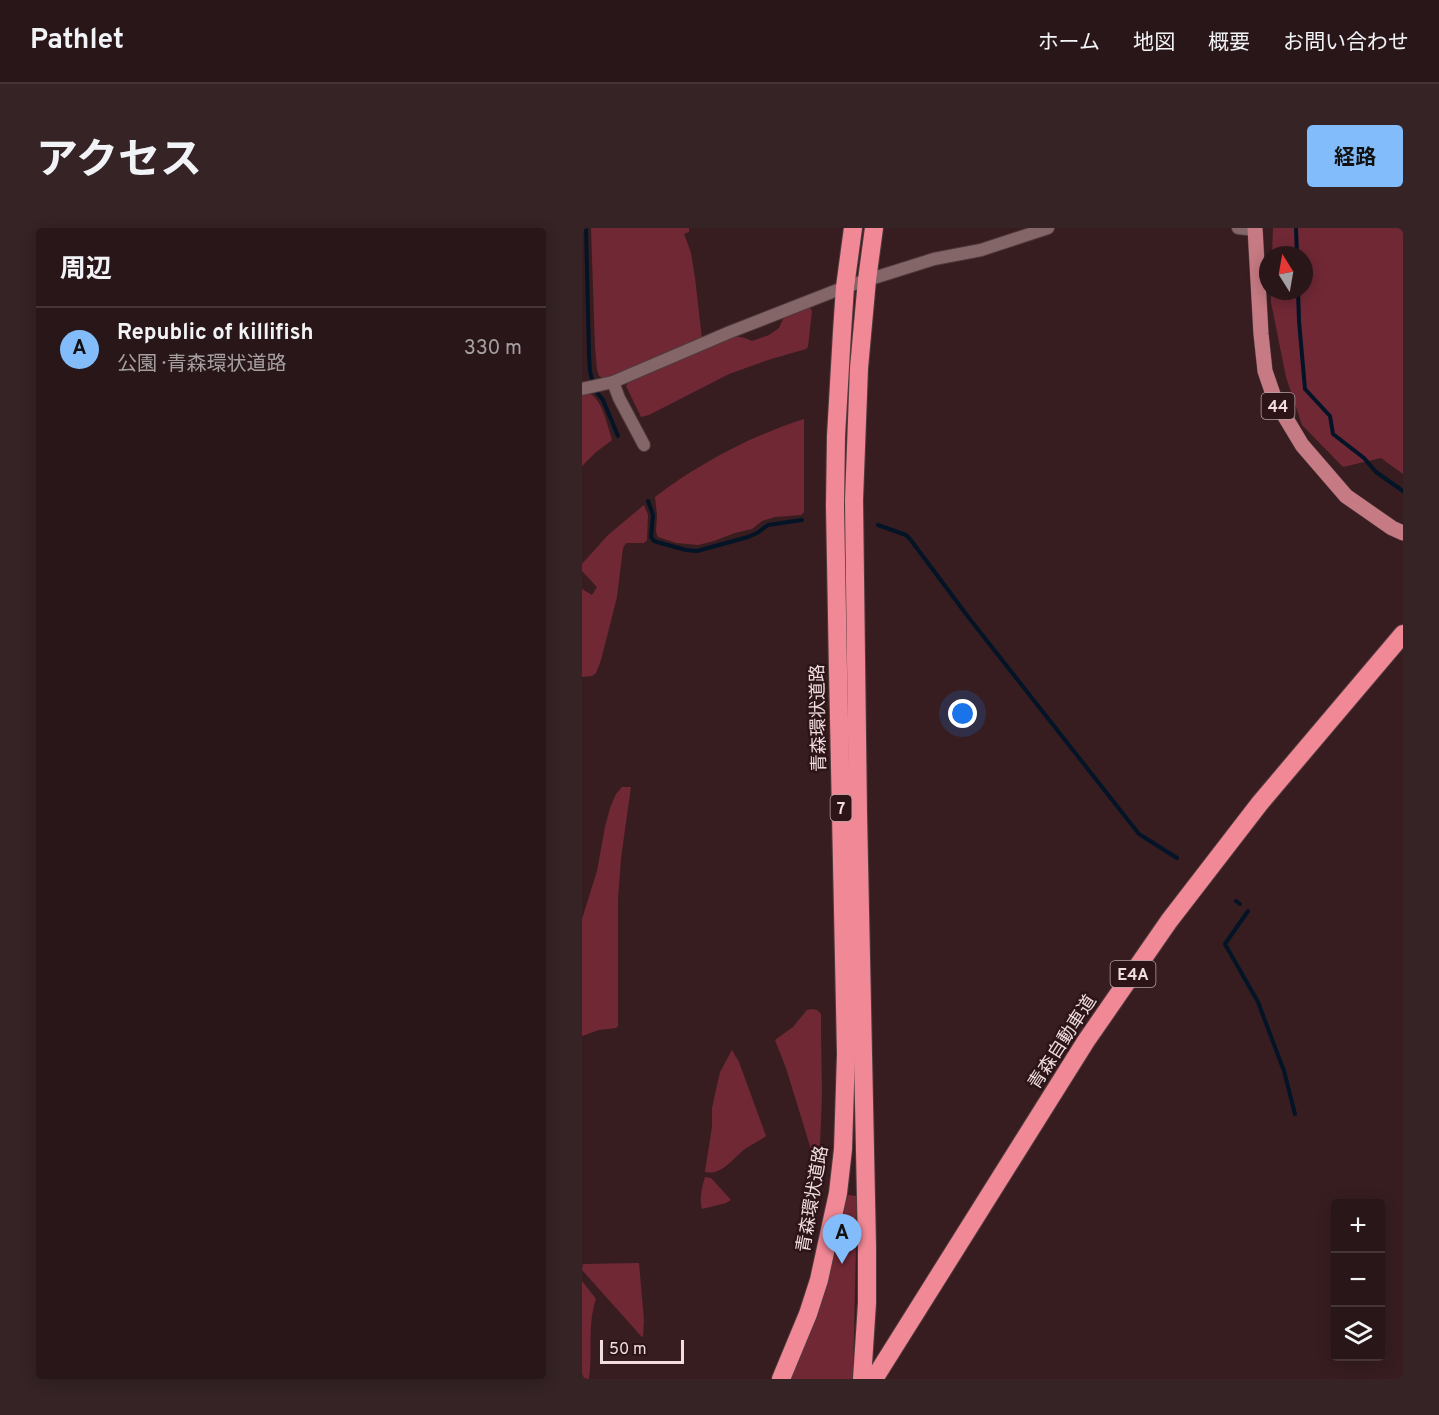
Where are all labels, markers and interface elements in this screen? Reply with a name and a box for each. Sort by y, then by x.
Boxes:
text: Pathlet [30,23,124,59]
text: ホーム [1038,30,1100,57]
text: 地図 [1133,30,1175,57]
text: 概要 [1208,30,1250,57]
text: お問い合わせ [1283,30,1409,57]
button: 経路 [1307,125,1403,187]
text: アクセス [36,136,202,189]
north arrow [1259,246,1313,300]
text: 周辺 [60,254,112,287]
text: Republic of killifish [117,320,314,347]
text: A [72,336,87,362]
text: 330 m [464,336,522,362]
text: 公園 · 青森環状道路 [117,352,286,378]
road number: 44 [1262,393,1294,419]
street label: 青森環状道路 [807,664,832,772]
your location [948,699,977,728]
road number: 7 [830,795,852,821]
road number: E4A [1110,961,1156,987]
street label: 青森自動車道 [1024,991,1102,1094]
street label: 青森環状道路 [793,1144,834,1254]
map controls [1331,1199,1385,1361]
button: + [1331,1199,1385,1253]
pin: A [822,1214,862,1264]
button: − [1331,1253,1385,1307]
button: layers [1331,1307,1385,1361]
scale bar [600,1337,684,1364]
text: 50 m [609,1340,647,1360]

